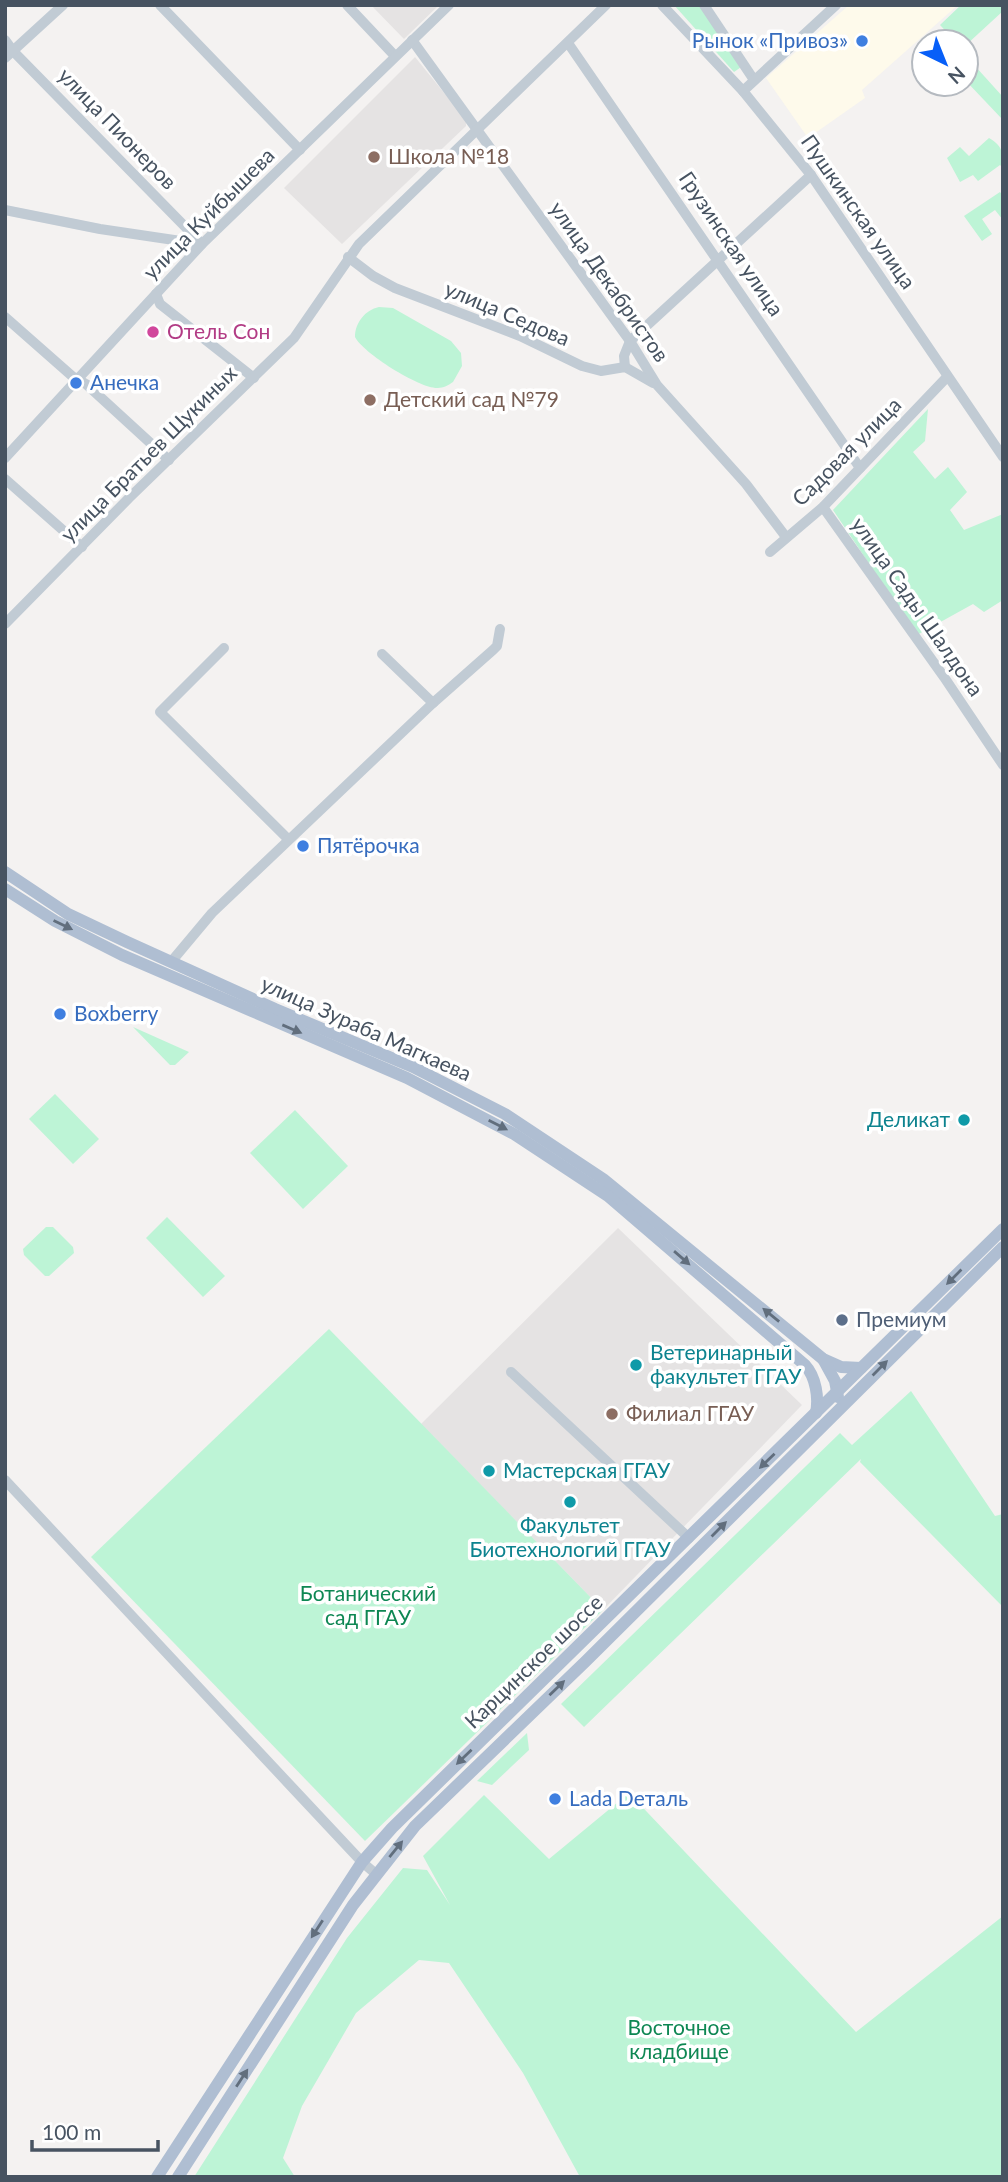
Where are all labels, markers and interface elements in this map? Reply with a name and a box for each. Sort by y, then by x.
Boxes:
place label: Рынок «Привоз» [692,27,848,52]
north arrow [910,28,980,98]
marker: Рынок «Привоз» [854,33,870,49]
street label: улица Пионеров [54,62,182,194]
text: N [944,62,970,89]
street label: Пушкинская улица [797,129,922,293]
street label: улица Куйбышева [137,142,279,284]
place label: Школа №18 [388,143,509,168]
marker: Школа №18 [366,149,382,165]
street label: Грузинская улица [675,166,790,320]
street label: улица Декабристов [546,196,675,366]
street label: улица Седова [441,275,574,350]
place label: Отель Сон [167,318,270,343]
marker: Отель Сон [145,324,161,340]
street label: улица Братьев Щукиных [55,359,242,546]
place label: Анечка [90,369,159,394]
marker: Анечка [68,375,84,391]
place label: Детский сад №79 [384,386,559,411]
street label: Садовая улица [786,391,905,510]
marker: Детский сад №79 [362,392,378,408]
street label: улица Сады Шалдона [847,512,989,700]
place label: Пятёрочка [317,832,420,857]
marker: Пятёрочка [295,838,311,854]
one-way arrow [53,919,73,930]
street label: улица Зураба Магкаева [258,970,476,1085]
place label: Boxberry [74,1000,158,1025]
marker: Boxberry [52,1006,68,1022]
one-way arrow [282,1024,303,1035]
place label: Деликат [867,1106,950,1131]
marker: Деликат [956,1112,972,1128]
one-way arrow [488,1120,508,1131]
one-way arrow [673,1250,691,1266]
one-way arrow [946,1269,962,1285]
place label: Премиум [856,1306,947,1331]
one-way arrow [762,1308,780,1323]
marker: Премиум [834,1312,850,1328]
place label: Ветеринарный факультет ГГАУ [650,1339,802,1388]
marker: Ветеринарный факультет ГГАУ [628,1357,644,1373]
one-way arrow [872,1360,889,1377]
place label: Филиал ГГАУ [626,1400,755,1425]
marker: Филиал ГГАУ [604,1406,620,1422]
one-way arrow [759,1453,776,1469]
place label: Мастерская ГГАУ [503,1457,671,1482]
marker: Мастерская ГГАУ [481,1463,497,1479]
marker: Факультет Биотехнологий ГГАУ [562,1494,578,1510]
place label: Факультет Биотехнологий ГГАУ [469,1512,671,1561]
one-way arrow [710,1521,727,1537]
park label: Ботанический сад ГГАУ [300,1580,436,1629]
street label: Карцинское шоссе [459,1589,607,1733]
one-way arrow [548,1681,565,1697]
one-way arrow [456,1749,472,1765]
place label: Lada Dеталь [569,1785,688,1810]
marker: Lada Dеталь [547,1791,563,1807]
one-way arrow [388,1840,404,1858]
one-way arrow [310,1920,324,1938]
park label: Восточное кладбище [627,2014,731,2063]
one-way arrow [235,2069,248,2088]
scale bar [32,2108,158,2152]
text: 100 m [42,2119,101,2144]

